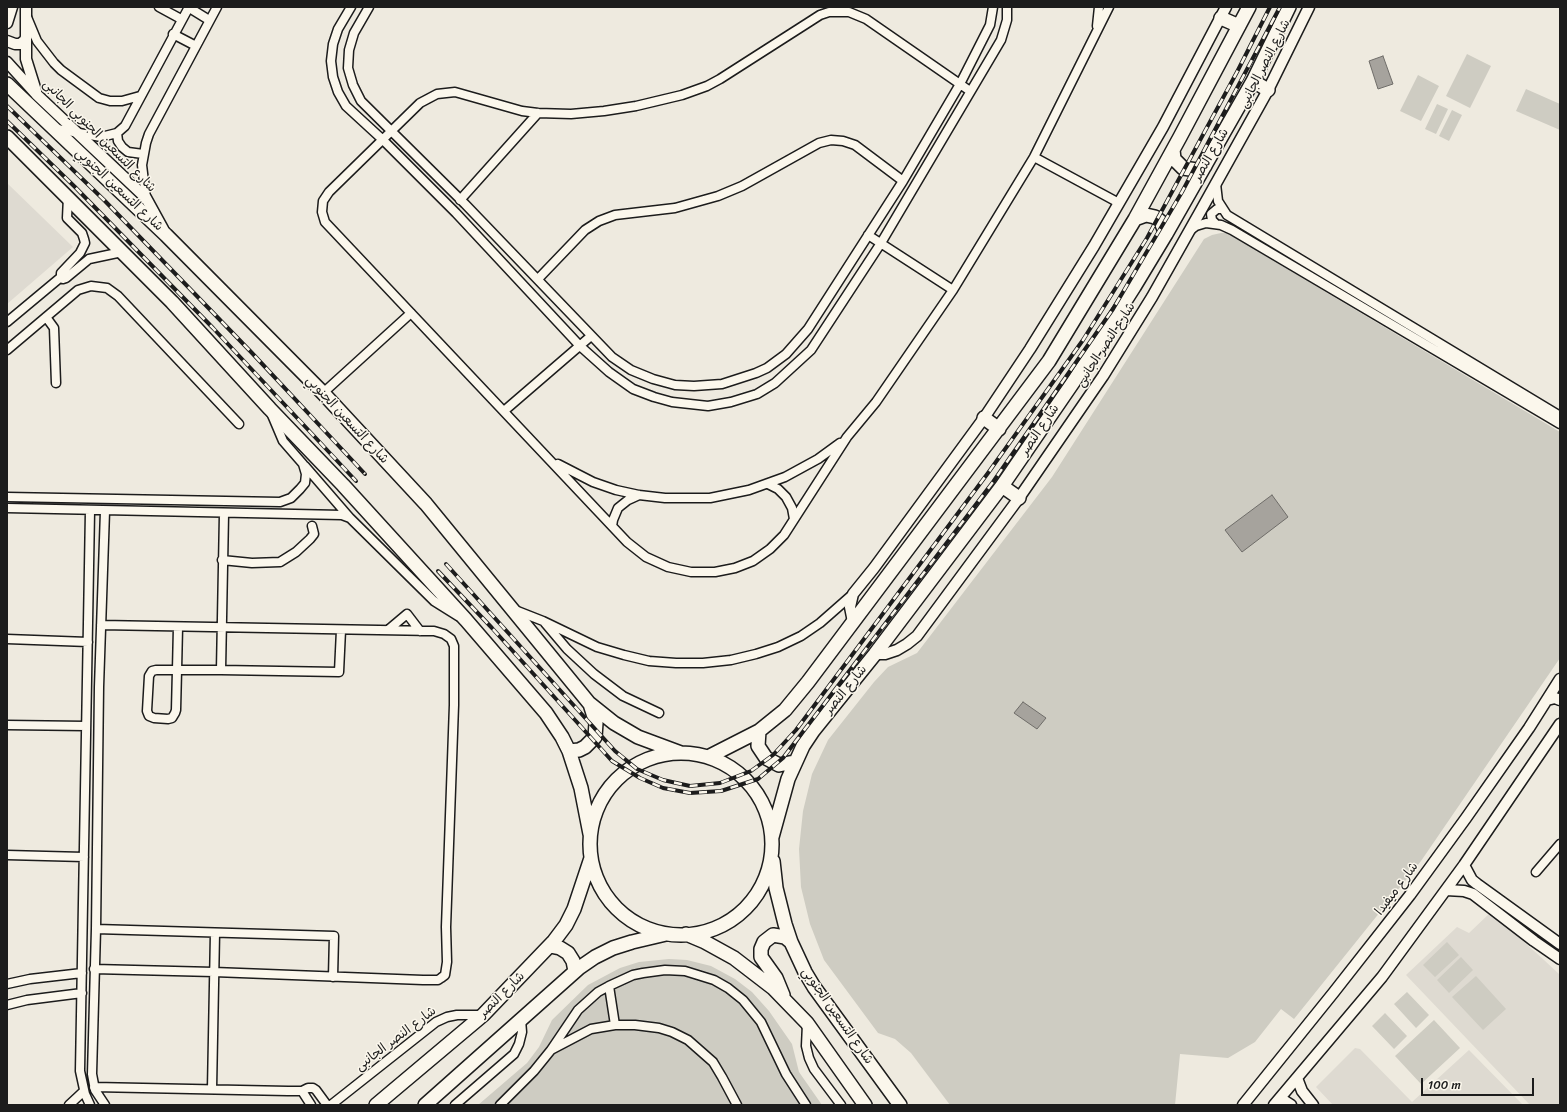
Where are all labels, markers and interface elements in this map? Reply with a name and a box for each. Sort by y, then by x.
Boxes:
street label: شارع النصر الجانبى [1236,17,1294,111]
street label: شارع التسعين الجنوبي الجانبى [39,76,159,196]
street label: شارع النصر [1190,126,1232,184]
street label: شارع التسعين الجنوبي [72,145,166,235]
street label: شارع النصر الجانبى [1073,300,1139,390]
street label: شارع التسعين الجنوبي [302,373,392,467]
street label: شارع النصر [1017,401,1063,459]
street label: شارع النصر [822,662,870,718]
street label: شارع ميفيدا [1372,859,1422,919]
street label: شارع التسعين الجنوبي [798,965,876,1067]
street label: شارع النصر [476,969,528,1021]
street label: شارع النصر الجانبى [352,1003,440,1075]
scale bar [1423,1070,1536,1096]
text: 100 m [1428,1074,1461,1096]

